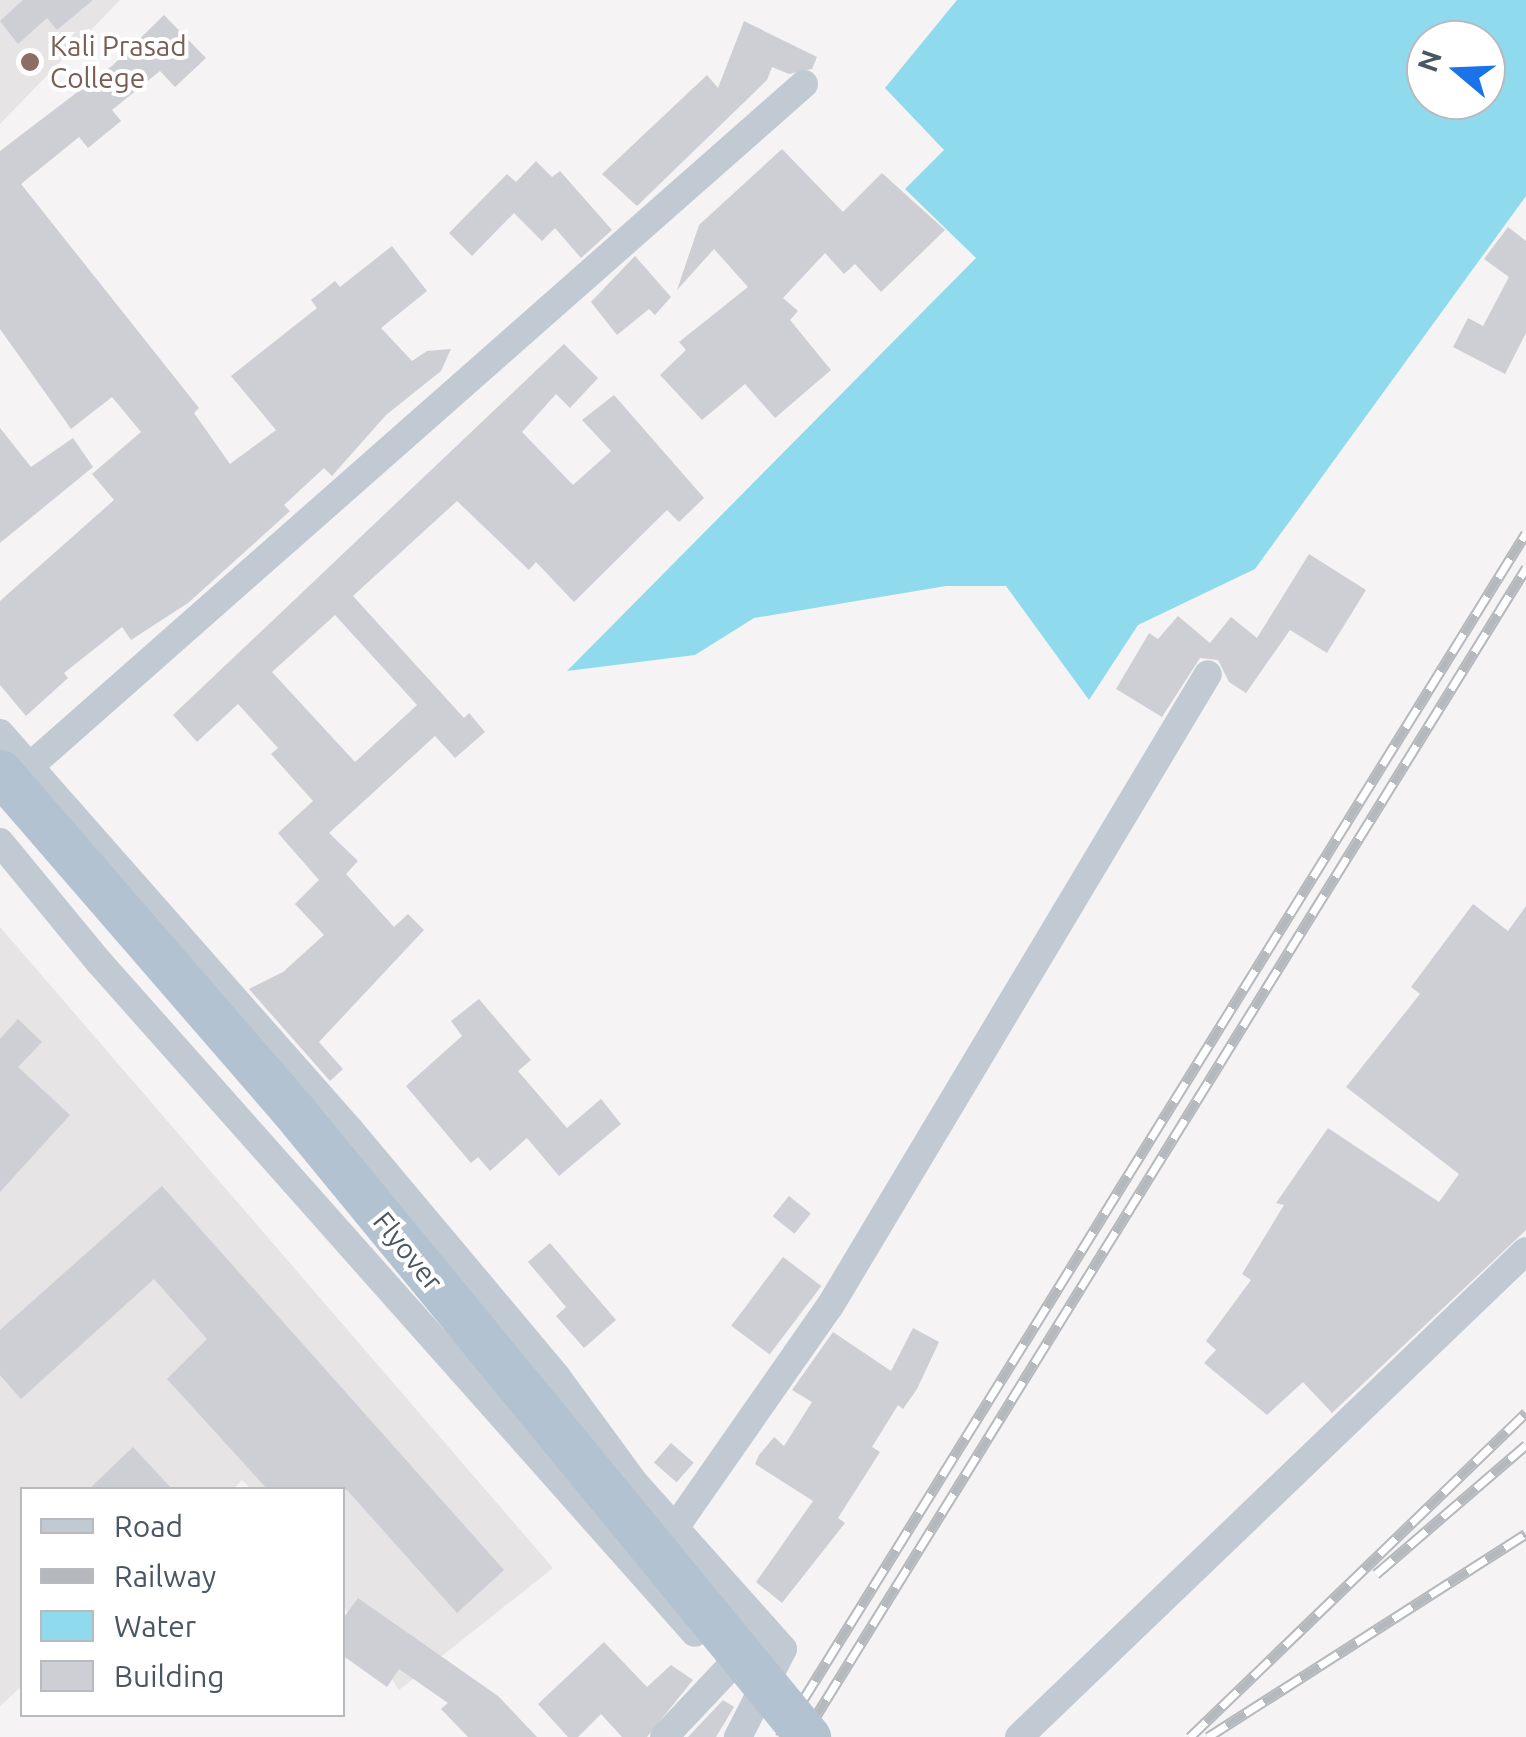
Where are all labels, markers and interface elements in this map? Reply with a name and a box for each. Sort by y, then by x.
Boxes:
north arrow [1406,20,1506,120]
place label: Kali Prasad College [50,29,187,95]
text: N [1411,46,1447,76]
marker: Kali Prasad College [19,51,41,73]
street label: Flyover [366,1205,450,1297]
legend [20,1487,345,1717]
text: Road [114,1509,183,1543]
text: Railway [114,1559,216,1593]
text: Water [114,1609,196,1643]
text: Building [114,1659,225,1693]

